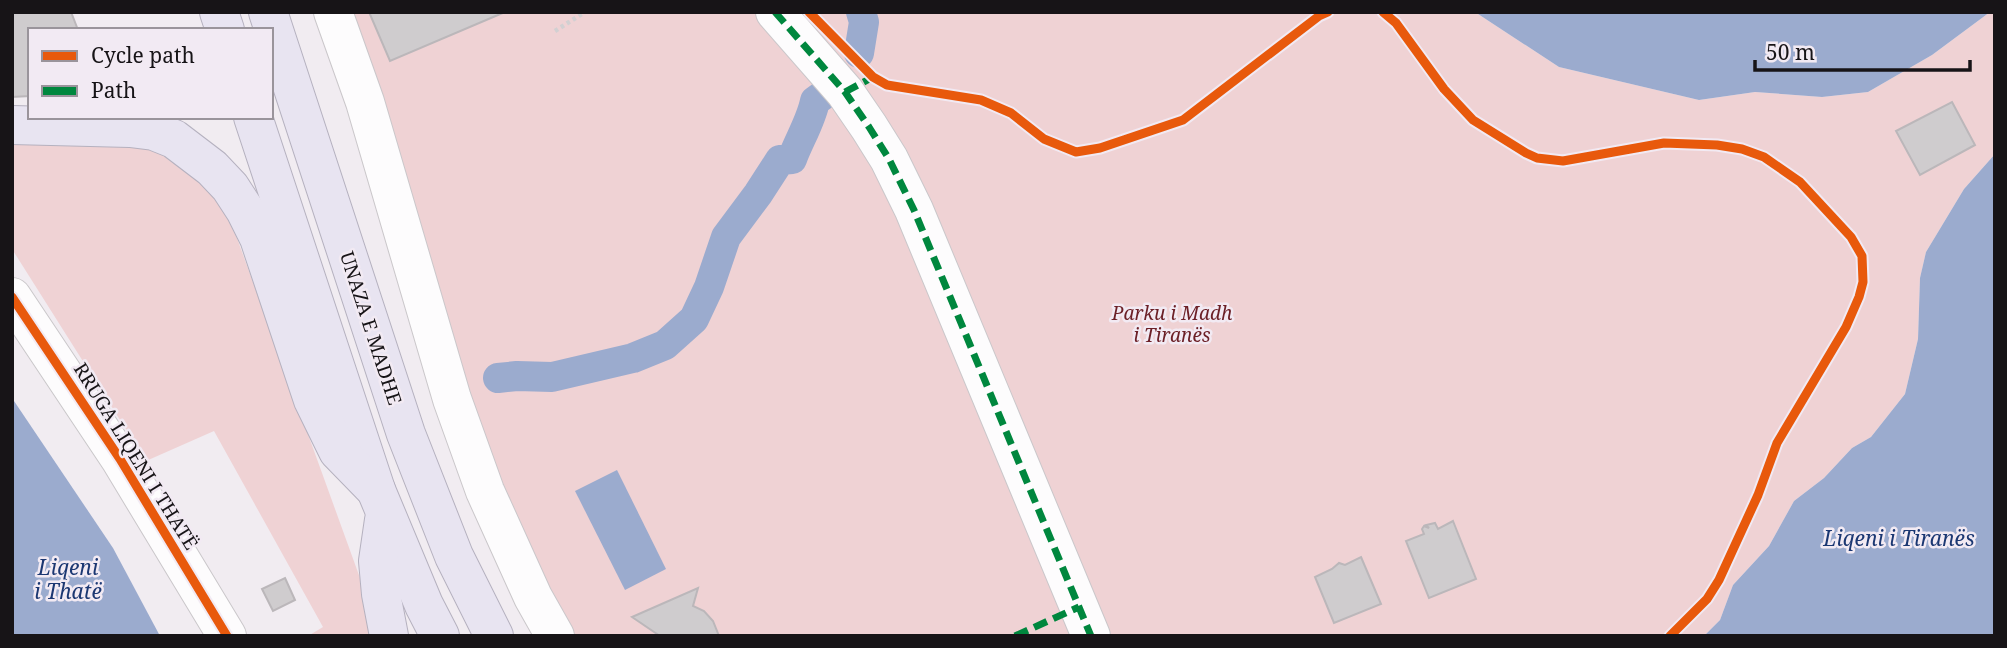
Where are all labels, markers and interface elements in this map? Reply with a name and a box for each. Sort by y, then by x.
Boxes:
legend [28,28,273,119]
scale bar [1755,28,1970,72]
text: 50 m [1766,38,1815,66]
text: Cycle path [91,41,195,69]
text: Path [91,76,136,104]
street label: UNAZA E MADHE [334,248,408,408]
park label: Parku i Madh i Tiranës [1111,300,1233,348]
street label: RRUGA LIQENI I THATË [68,358,204,555]
water label: Liqeni i Tiranës [1822,524,1975,552]
water label: Liqeni i Thatë [34,553,102,605]

